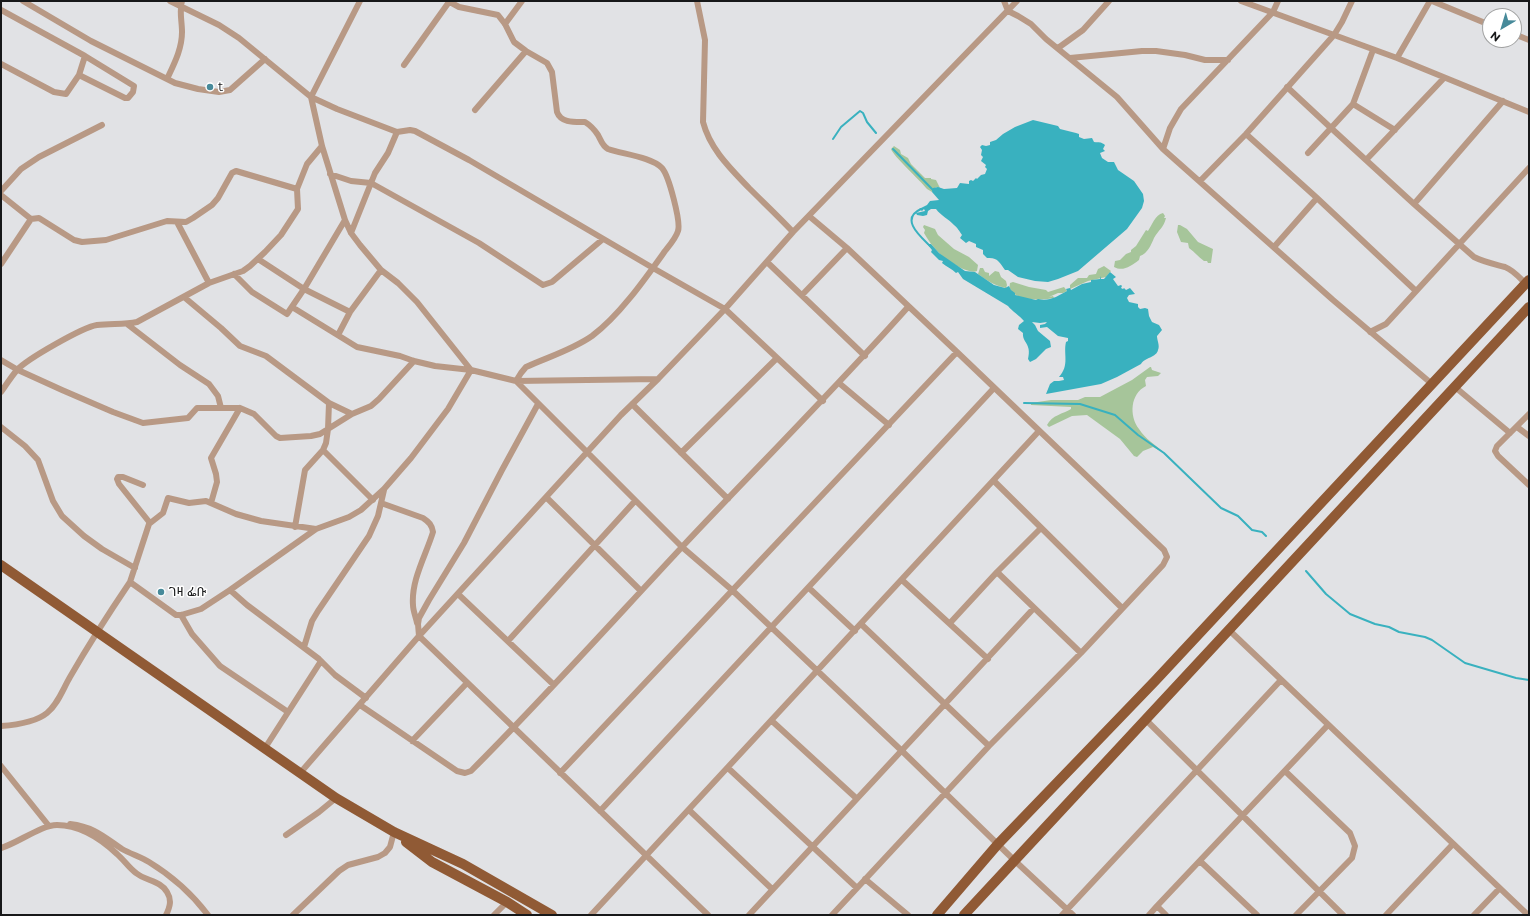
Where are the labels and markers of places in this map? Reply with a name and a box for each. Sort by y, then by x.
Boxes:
place label: t [218,79,223,95]
marker: t [205,82,215,92]
place label: ገዛ ፌቡ [169,584,206,600]
marker: ገዛ ፌቡ [156,587,166,597]

